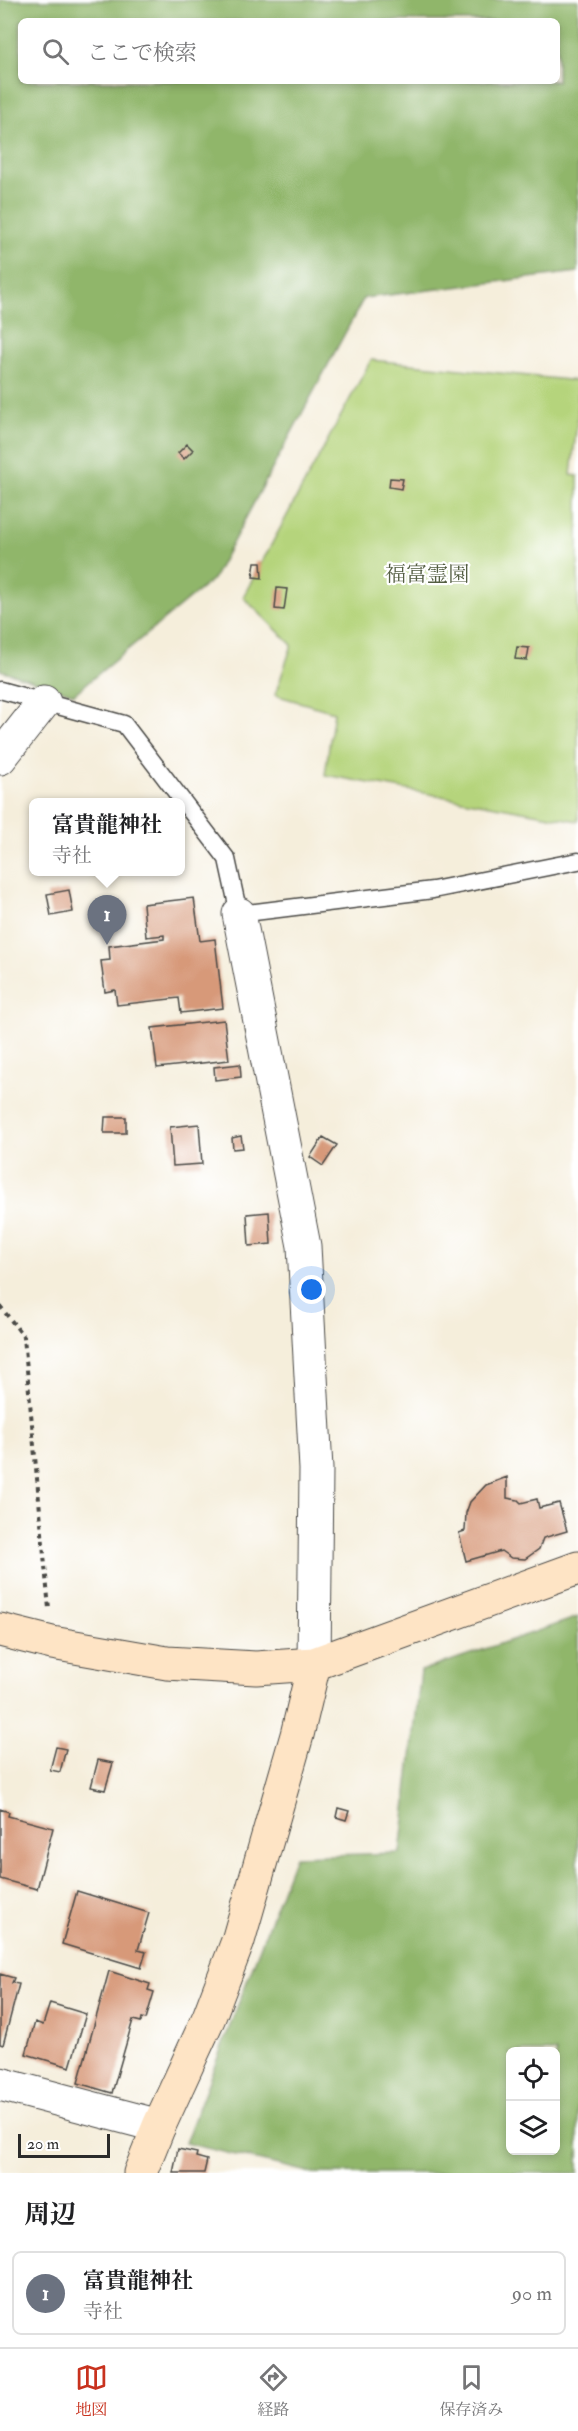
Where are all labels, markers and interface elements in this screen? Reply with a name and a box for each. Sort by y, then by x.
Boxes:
search box [18,18,560,84]
icon: search [39,35,72,68]
text: ここで検索 [87,39,197,67]
park label: 福富霊園 [385,561,469,588]
popup [29,798,185,876]
text: 富貴龍神社 [52,811,162,839]
text: 寺社 [52,843,92,868]
pin: 1 [88,896,126,945]
your location [297,1275,326,1304]
map controls [506,2047,560,2155]
button: locate [506,2047,560,2101]
button: layers [506,2101,560,2155]
scale bar [18,2131,110,2158]
text: 20 m [27,2134,59,2154]
text: 周辺 [24,2199,76,2231]
text: 富貴龍神社 [83,2267,193,2295]
text: 1 [42,2281,49,2306]
text: 90 m [512,2281,552,2306]
text: 寺社 [83,2299,123,2324]
tab: 地図 [75,2361,108,2420]
tab: 経路 [257,2361,290,2420]
tab: 保存済み [439,2361,503,2420]

